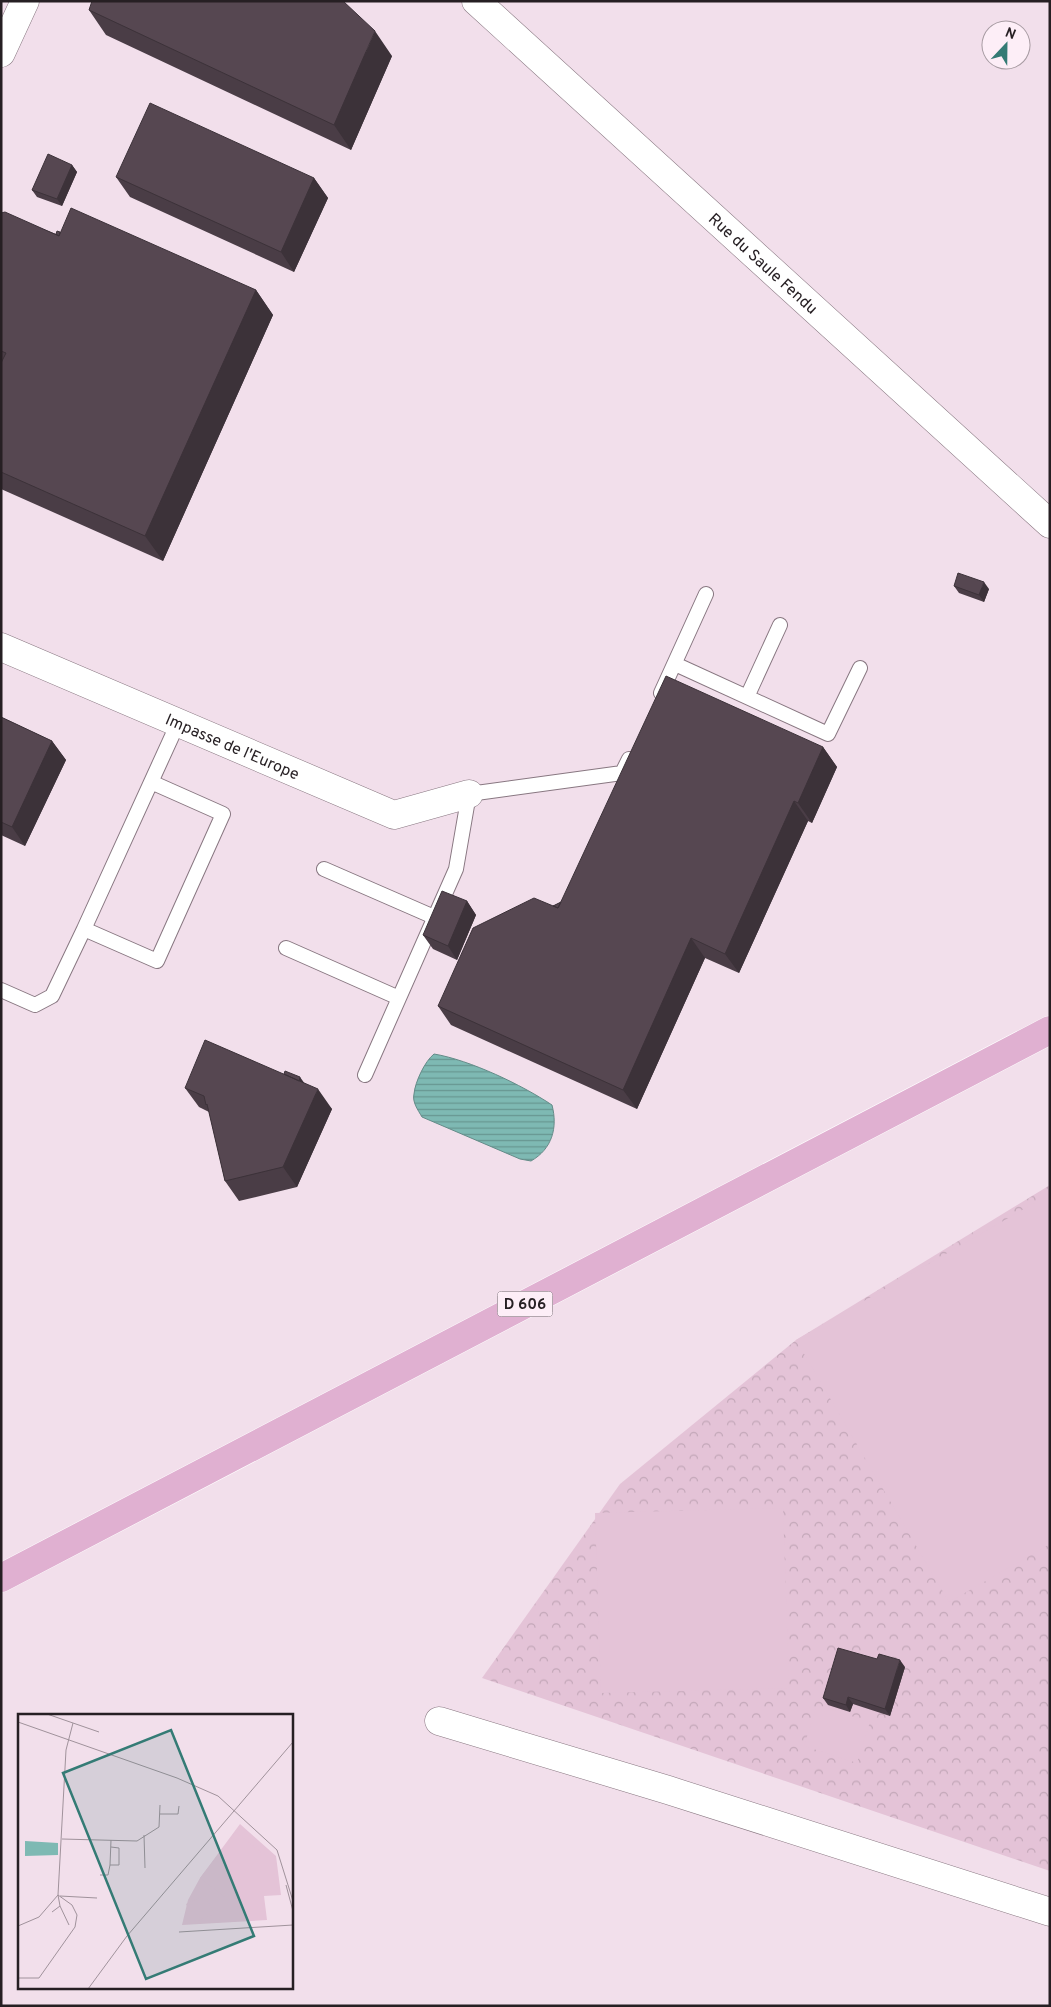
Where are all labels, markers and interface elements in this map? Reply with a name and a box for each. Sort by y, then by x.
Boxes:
north arrow [981,20,1031,70]
text: N [1002,25,1018,44]
street label: Rue du Saule Fendu [703,210,821,319]
street label: Impasse de l'Europe [162,710,302,785]
road number: D 606 [498,1292,552,1316]
inset map [18,1714,292,1990]

